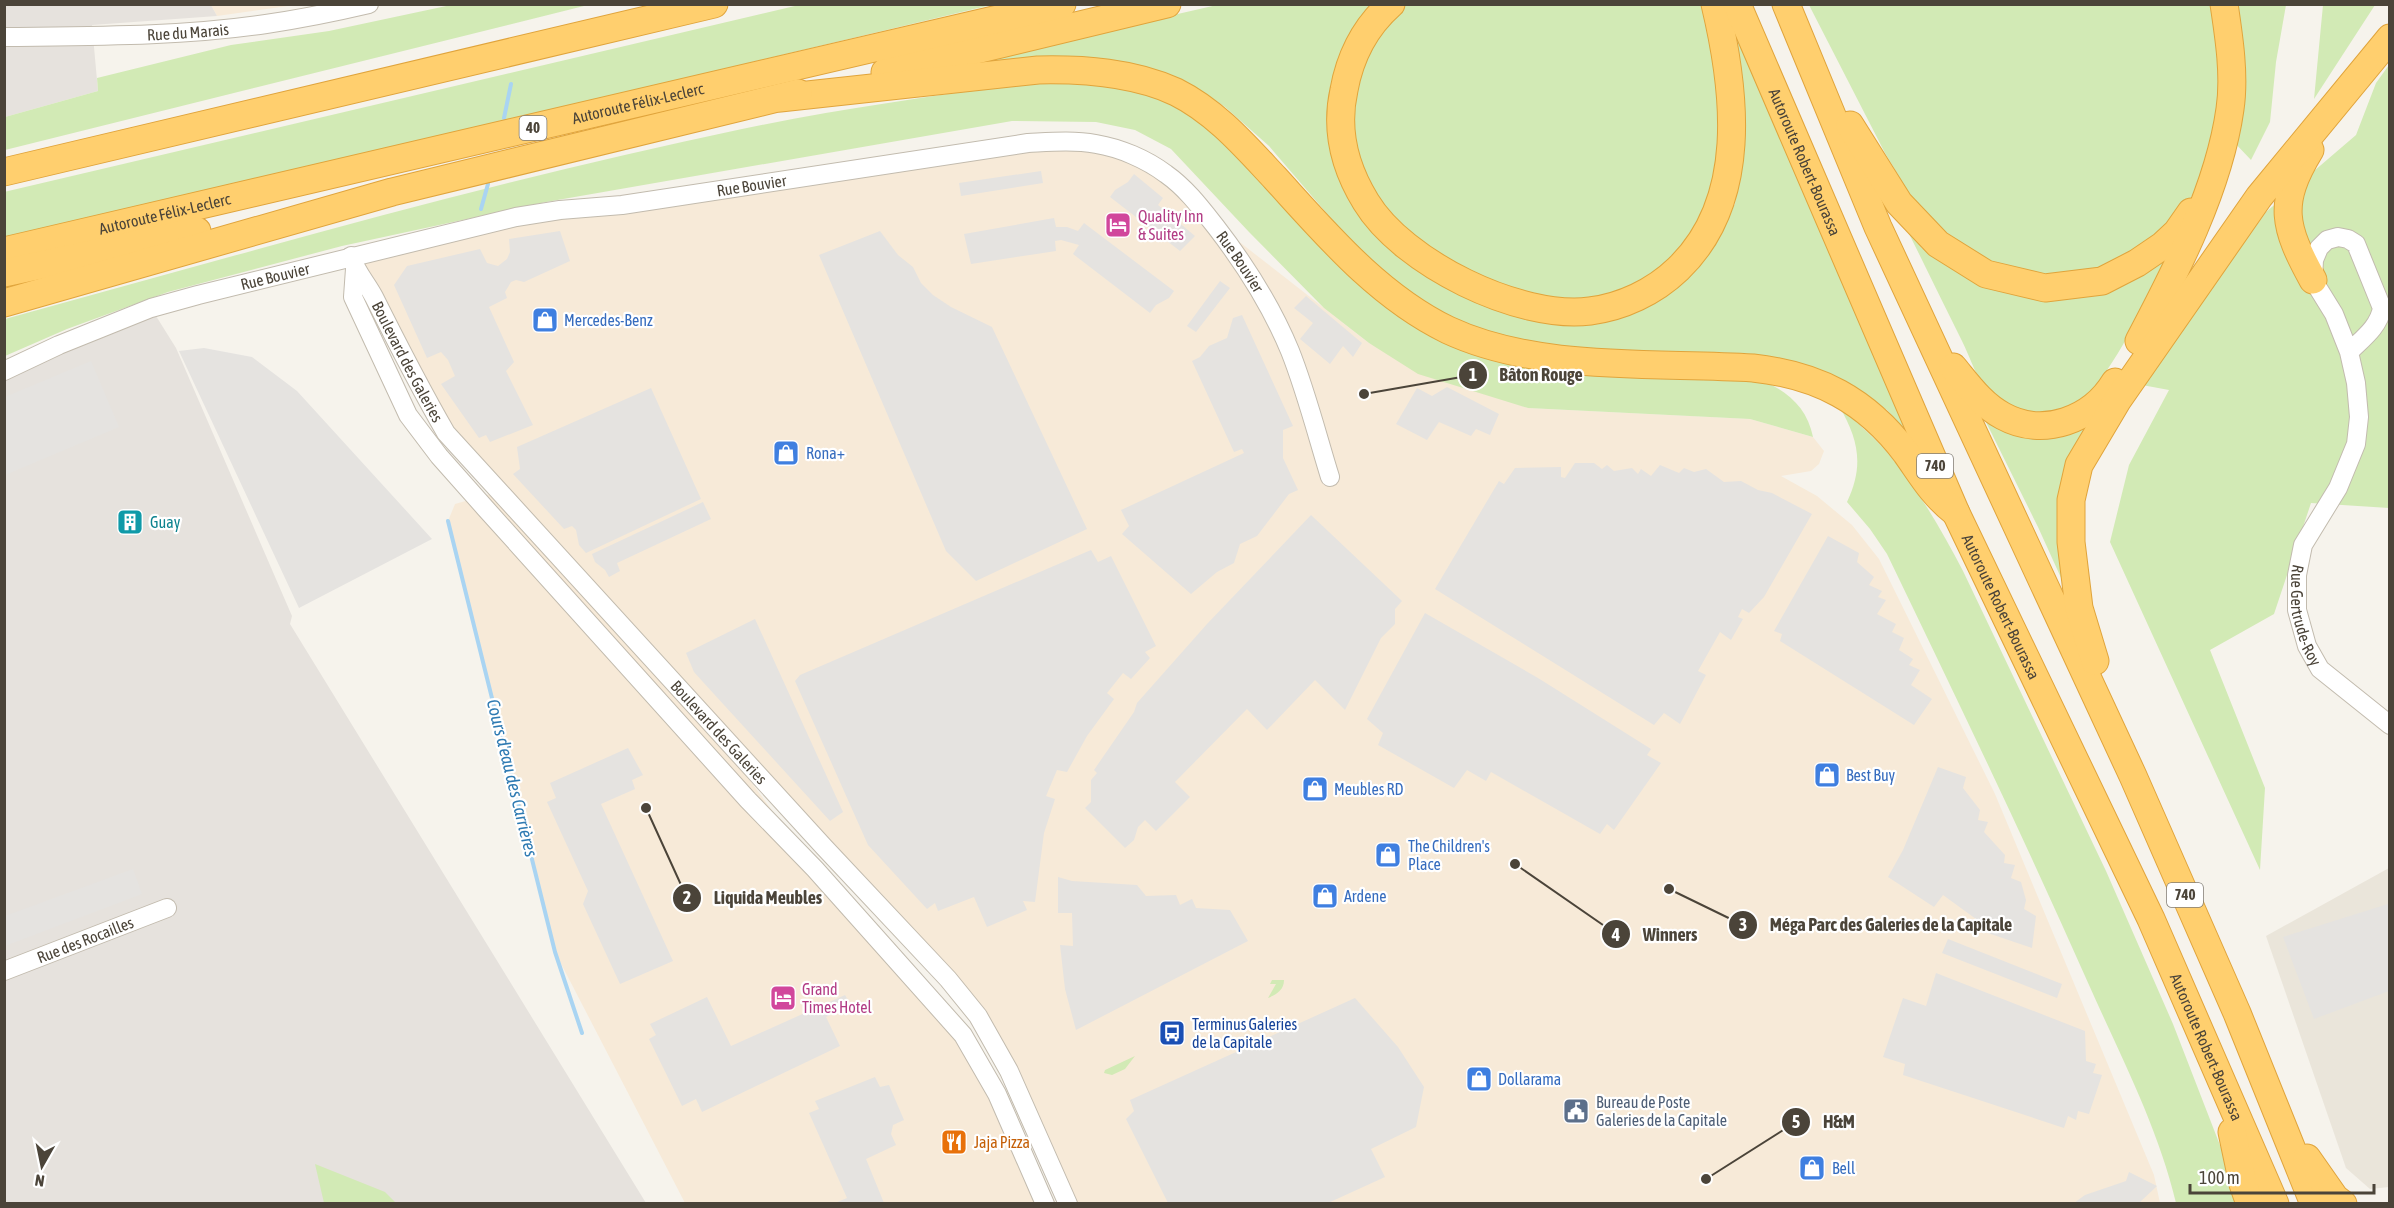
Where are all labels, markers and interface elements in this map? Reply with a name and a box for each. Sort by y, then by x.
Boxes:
street label: Rue du Marais [147,20,230,44]
street label: Autoroute Félix-Leclerc [570,79,706,127]
street label: Autoroute Robert-Bourassa [1765,86,1845,238]
road number: 40 [520,116,546,140]
street label: Rue Bouvier [715,171,788,199]
street label: Autoroute Félix-Leclerc [97,189,232,238]
place label: Quality Inn & Suites [1138,207,1203,243]
hotel icon: Quality Inn & Suites [1103,210,1133,240]
street label: Rue Bouvier [1213,227,1268,296]
street label: Rue Bouvier [239,259,312,293]
street label: Boulevard des Galeries [369,298,447,425]
shop icon: Mercedes-Benz [530,305,560,335]
place label: Mercedes-Benz [564,311,653,329]
callout: Bâton Rouge [1458,357,1595,393]
text: 1 [1469,364,1477,385]
text: Bâton Rouge [1499,364,1583,385]
shop icon: Rona+ [771,438,801,468]
place label: Rona+ [806,444,845,462]
road number: 740 [1917,454,1953,478]
building icon: Guay [115,507,145,537]
place label: Guay [150,513,181,532]
street label: Autoroute Robert-Bourassa [1959,531,2043,682]
street label: Rue Gertrude-Roy [2288,563,2325,670]
street label: Boulevard des Galeries [667,677,771,788]
water label: Cours d'eau des Carrières [483,697,542,859]
shop icon: Best Buy [1812,760,1842,790]
place label: Best Buy [1846,766,1896,785]
shop icon: Meubles RD [1300,774,1330,804]
place label: Meubles RD [1334,780,1403,798]
place label: The Children's Place [1408,837,1490,873]
shop icon: The Children's Place [1373,840,1403,870]
callout: Liquida Meubles [672,880,835,916]
shop icon: Ardene [1310,881,1340,911]
road number: 740 [2167,883,2203,907]
text: 2 [683,887,691,908]
text: Liquida Meubles [714,887,823,908]
place label: Ardene [1344,887,1386,905]
callout: Méga Parc des Galeries de la Capitale [1728,907,2025,943]
street label: Rue des Rocailles [34,913,136,966]
text: 3 [1739,914,1747,935]
text: Méga Parc des Galeries de la Capitale [1770,914,2012,935]
callout: Winners [1601,916,1710,952]
text: 4 [1611,924,1620,945]
text: Winners [1642,924,1698,945]
street label: Autoroute Robert-Bourassa [2167,971,2247,1123]
place label: Grand Times Hotel [802,980,873,1016]
hotel icon: Grand Times Hotel [768,983,798,1013]
place label: Terminus Galeries de la Capitale [1192,1015,1298,1052]
bus stop icon: Terminus Galeries de la Capitale [1157,1018,1187,1048]
shop icon: Dollarama [1464,1064,1494,1094]
place label: Dollarama [1498,1070,1561,1088]
place label: Bureau de Poste Galeries de la Capitale [1596,1093,1727,1130]
public building icon: Bureau de Poste Galeries de la Capitale [1561,1096,1591,1126]
callout: H&M [1781,1104,1867,1140]
text: 5 [1792,1111,1800,1132]
text: H&M [1823,1111,1855,1132]
restaurant icon: Jaja Pizza [939,1127,969,1157]
place label: Jaja Pizza [974,1133,1030,1152]
north arrow [12,1136,72,1196]
shop icon: Bell [1797,1153,1827,1183]
scale bar [2190,1157,2374,1195]
place label: Bell [1832,1159,1856,1177]
text: 100 m [2199,1167,2240,1188]
text: N [34,1171,46,1190]

